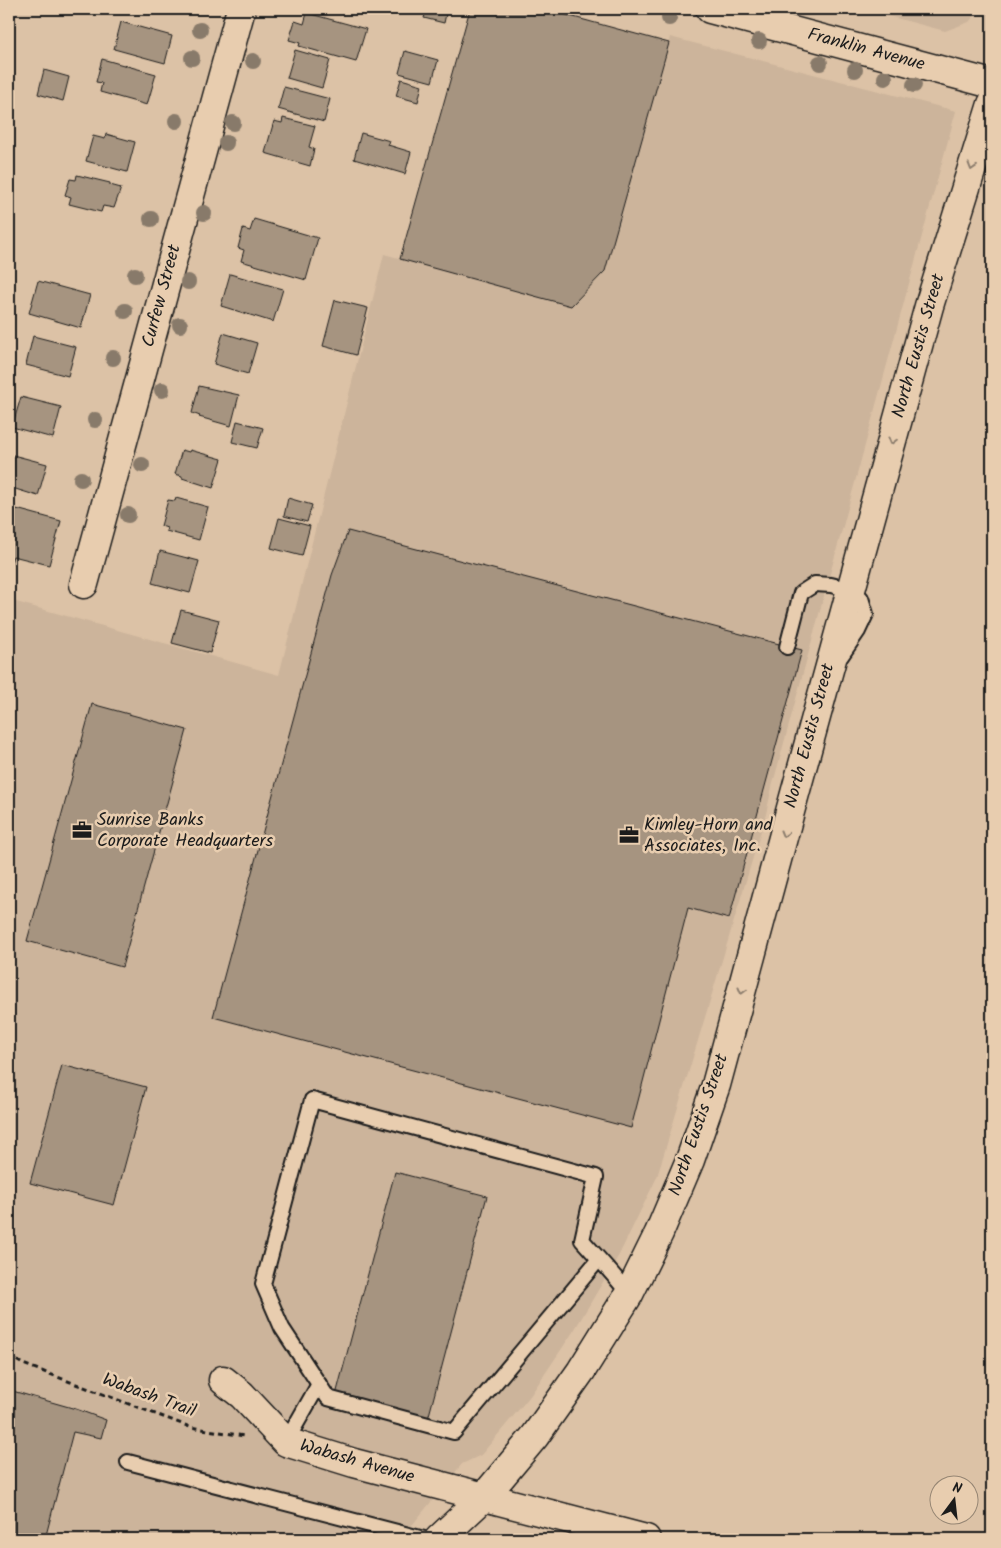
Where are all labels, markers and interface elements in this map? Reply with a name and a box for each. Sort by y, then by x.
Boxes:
street label: Franklin Avenue [804,20,928,80]
one-way arrow [968,163,978,171]
street label: Curfew Street [134,240,190,351]
street label: North Eustis Street [885,270,954,422]
one-way arrow [887,436,897,444]
street label: North Eustis Street [777,659,844,812]
place label: Sunrise Banks Corporate Headquarters [97,806,274,856]
place label: Kimley-Horn and Associates, Inc. [644,811,773,861]
office icon: Sunrise Banks Corporate Headquarters [71,819,93,841]
office icon: Kimley-Horn and Associates, Inc. [618,824,640,846]
one-way arrow [779,829,789,837]
one-way arrow [737,986,747,994]
street label: North Eustis Street [661,1049,737,1200]
street label: Wabash Trail [98,1366,200,1427]
street label: Wabash Avenue [296,1432,418,1492]
north arrow [928,1476,978,1526]
text: N [950,1477,964,1500]

